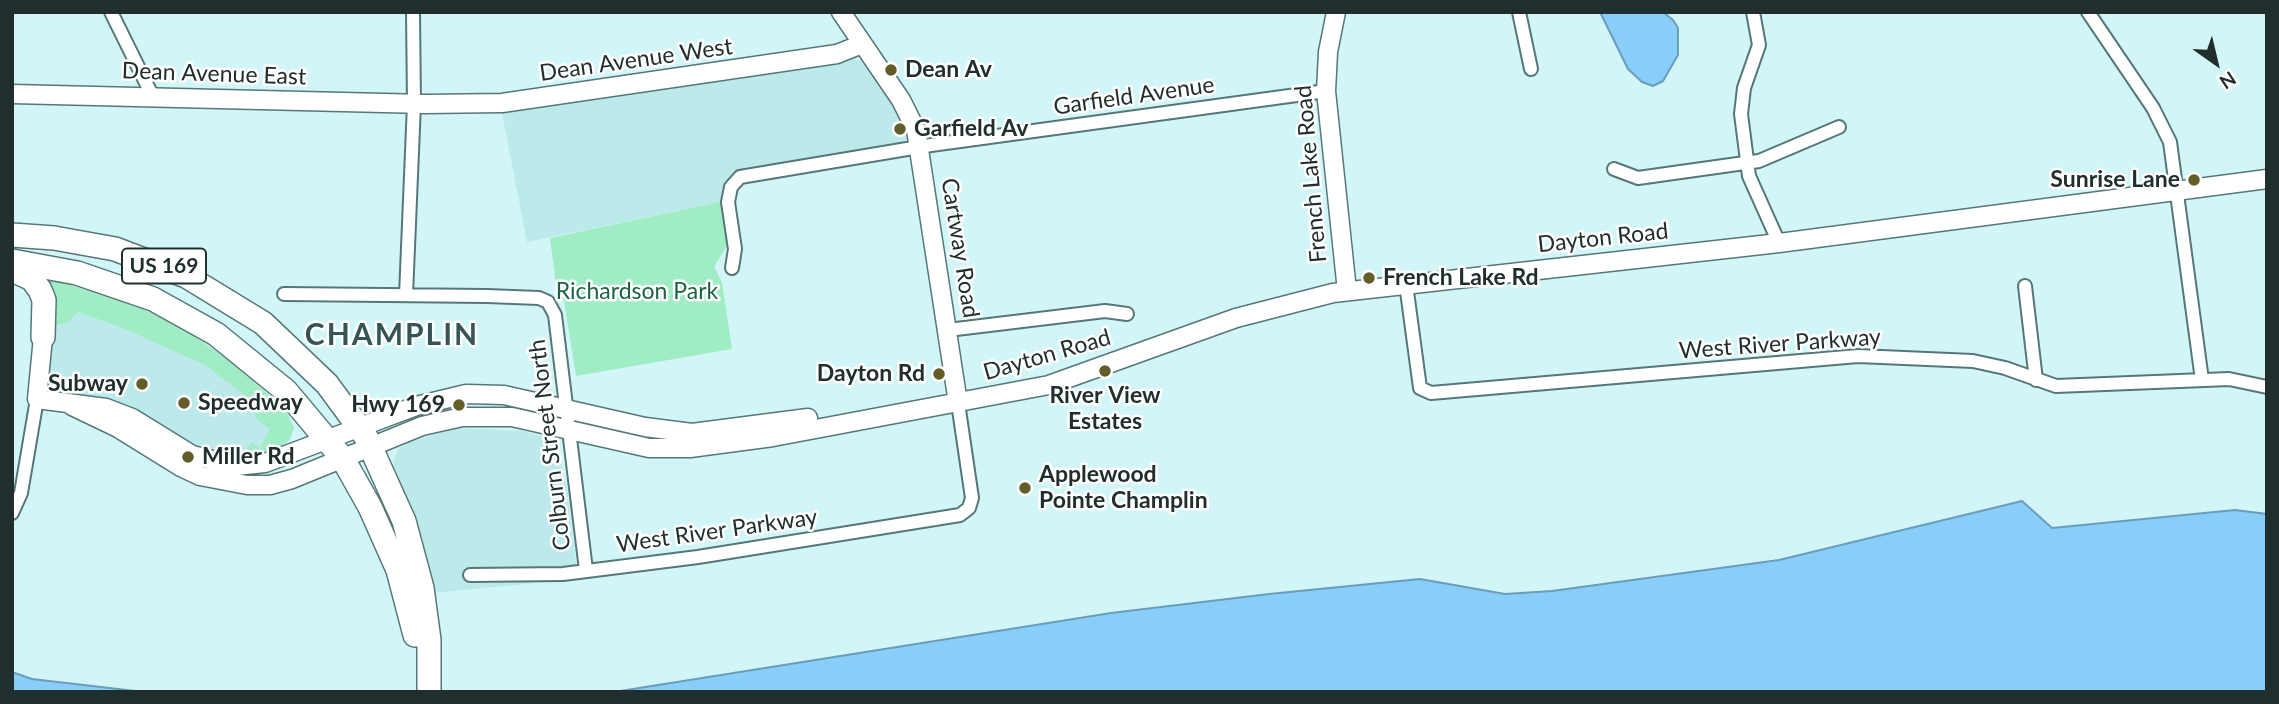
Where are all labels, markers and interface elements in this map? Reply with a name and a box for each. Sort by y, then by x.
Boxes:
north arrow [2181,28,2251,98]
street label: Dean Avenue West [538,33,734,87]
place label: Dean Av [905,56,992,84]
street label: Dean Avenue East [121,57,307,91]
marker: Dean Av [883,62,899,78]
text: N [2216,67,2241,94]
street label: Garfield Avenue [1052,71,1216,121]
street label: French Lake Road [1289,84,1333,264]
place label: Garfield Av [914,115,1029,143]
marker: Garfield Av [892,121,908,137]
place label: Sunrise Lane [2050,166,2180,194]
marker: Sunrise Lane [2186,172,2202,188]
street label: Cartway Road [935,176,985,320]
street label: Dayton Road [1536,217,1670,259]
road number: US 169 [122,248,206,284]
place label: French Lake Rd [1383,264,1539,292]
marker: French Lake Rd [1361,270,1377,286]
park label: Richardson Park [556,278,718,306]
district label: CHAMPLIN [306,317,478,353]
street label: West River Parkway [1678,323,1882,365]
street label: Dayton Road [980,324,1114,386]
street label: Colburn Street North [523,338,577,552]
place label: Dayton Rd [817,360,925,388]
marker: River View Estates [1097,363,1113,379]
marker: Dayton Rd [931,366,947,382]
place label: Subway [48,370,128,398]
marker: Subway [134,376,150,392]
place label: River View Estates [1049,382,1161,436]
place label: Speedway [198,389,303,417]
place label: Hwy 169 [351,391,445,419]
marker: Speedway [176,395,192,411]
marker: Hwy 169 [451,397,467,413]
place label: Miller Rd [202,443,295,471]
marker: Miller Rd [180,449,196,465]
place label: Applewood Pointe Champlin [1039,461,1208,515]
marker: Applewood Pointe Champlin [1017,480,1033,496]
street label: West River Parkway [615,503,819,559]

